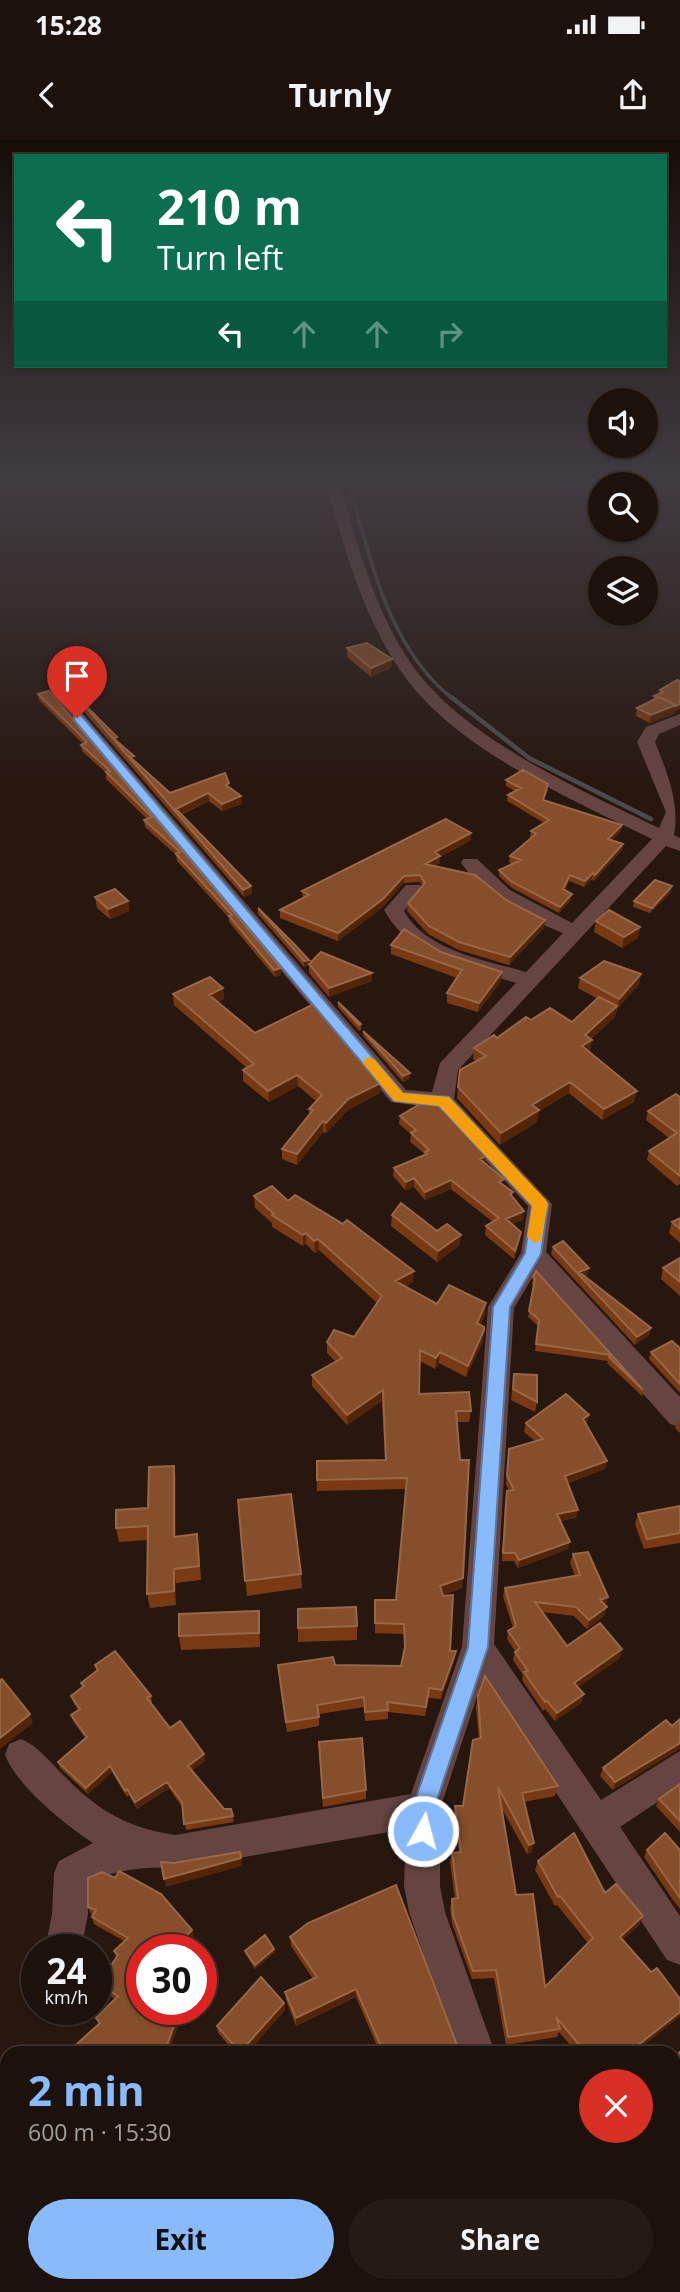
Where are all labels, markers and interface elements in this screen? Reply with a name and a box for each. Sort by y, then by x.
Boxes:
text: 15:28 [35,7,102,43]
text: Turnly [288,73,392,116]
icon: back [28,76,66,114]
icon: share [614,76,652,114]
text: 210 m [157,173,302,239]
icon: left [42,182,133,273]
text: Turn left [157,236,283,279]
icon: left [212,315,250,353]
icon: ahead [285,315,323,353]
icon: ahead [358,315,396,353]
icon: right [431,315,469,353]
map controls [588,388,658,626]
button: sound [588,388,658,458]
button: search [588,472,658,542]
button: layers [588,556,658,626]
pin [47,646,107,718]
icon: arrive [58,657,96,695]
position arrow [386,1794,460,1868]
speed limit sign: 30 [126,1934,217,2025]
text: 24 [46,1947,87,1994]
text: km/h [45,1985,88,2009]
text: 2 min [28,2061,145,2118]
button: close [579,2069,653,2143]
text: 600 m · 15:30 [28,2116,171,2148]
button: Exit [28,2199,334,2279]
button: Share [348,2199,653,2279]

